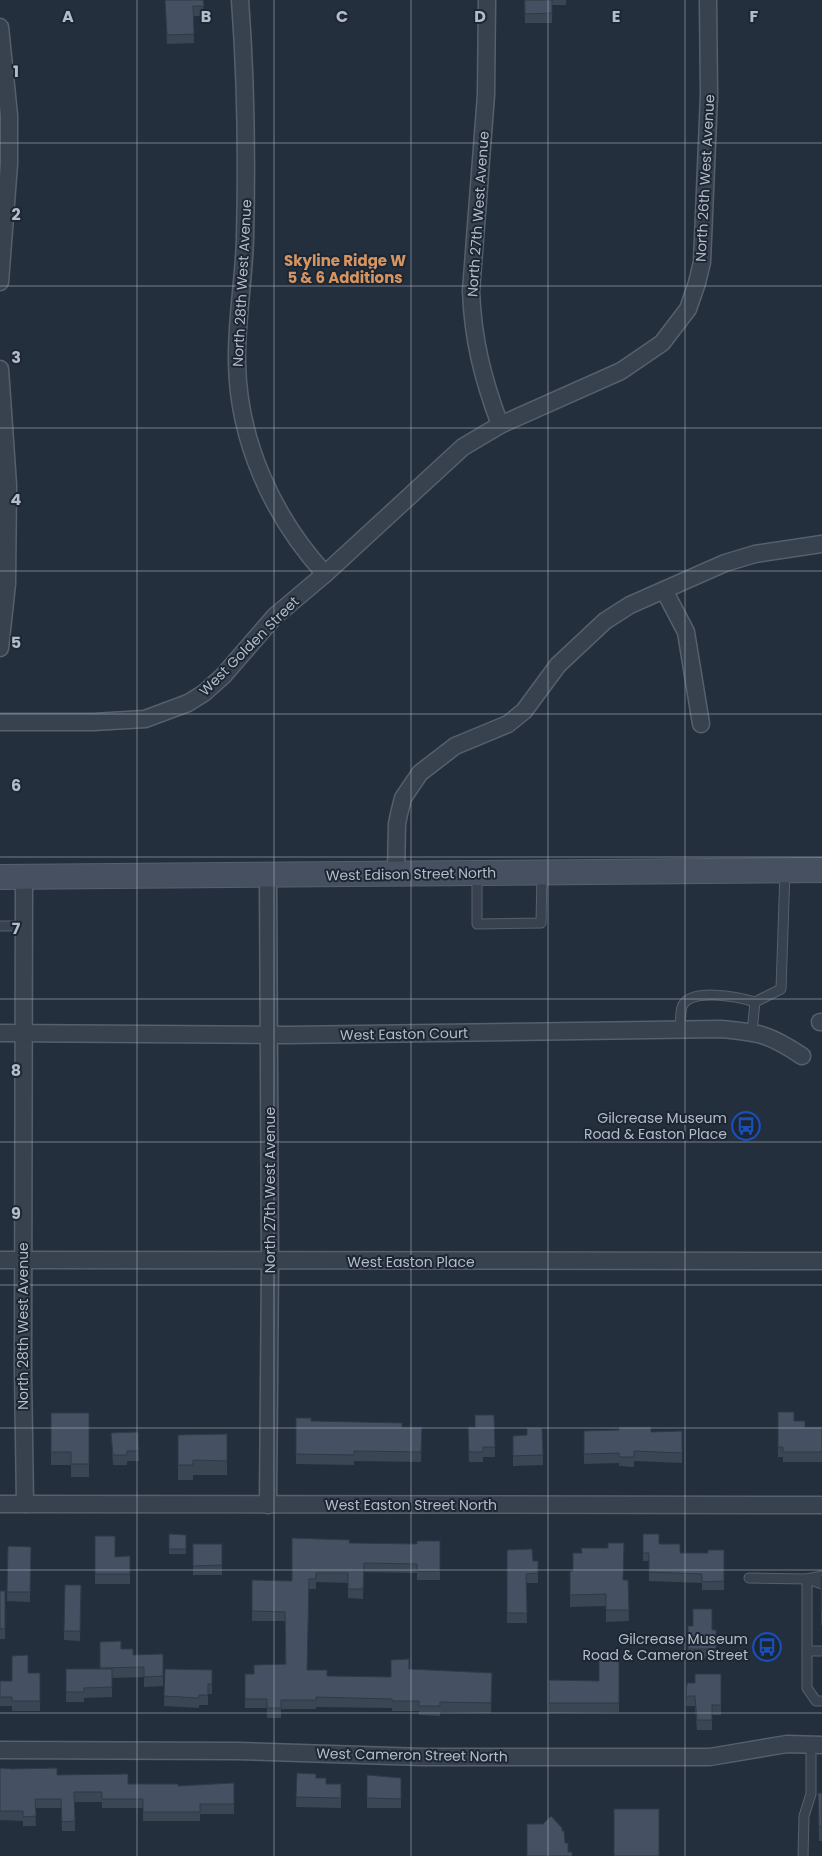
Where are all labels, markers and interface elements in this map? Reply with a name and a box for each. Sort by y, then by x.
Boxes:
text: A [62,5,74,28]
text: B [201,5,211,28]
text: C [336,5,348,28]
text: D [474,5,486,28]
text: E [612,5,620,28]
text: F [750,5,759,28]
text: 1 [13,60,19,83]
street label: North 26th West Avenue [691,93,719,262]
street label: North 27th West Avenue [462,130,494,298]
street label: North 28th West Avenue [228,199,256,367]
text: 2 [11,203,21,226]
district label: Skyline Ridge W 5 & 6 Additions [284,250,406,288]
text: 3 [11,346,21,369]
text: 4 [11,488,22,511]
street label: West Golden Street [195,592,303,700]
text: 5 [11,631,21,654]
text: 6 [11,774,21,797]
street label: West Edison Street North [326,863,496,885]
text: 7 [12,917,21,940]
street label: West Easton Court [340,1023,468,1045]
text: 8 [11,1059,21,1082]
street label: North 27th West Avenue [260,1107,280,1273]
place label: Gilcrease Museum Road & Easton Place [584,1108,727,1144]
bus stop icon: Gilcrease Museum Road & Easton Place [731,1111,761,1141]
text: 9 [11,1202,21,1225]
street label: North 28th West Avenue [13,1242,33,1410]
street label: West Easton Place [347,1252,475,1272]
street label: West Easton Street North [325,1495,497,1515]
place label: Gilcrease Museum Road & Cameron Street [583,1629,748,1665]
bus stop icon: Gilcrease Museum Road & Cameron Street [752,1632,782,1662]
street label: West Cameron Street North [316,1743,508,1767]

